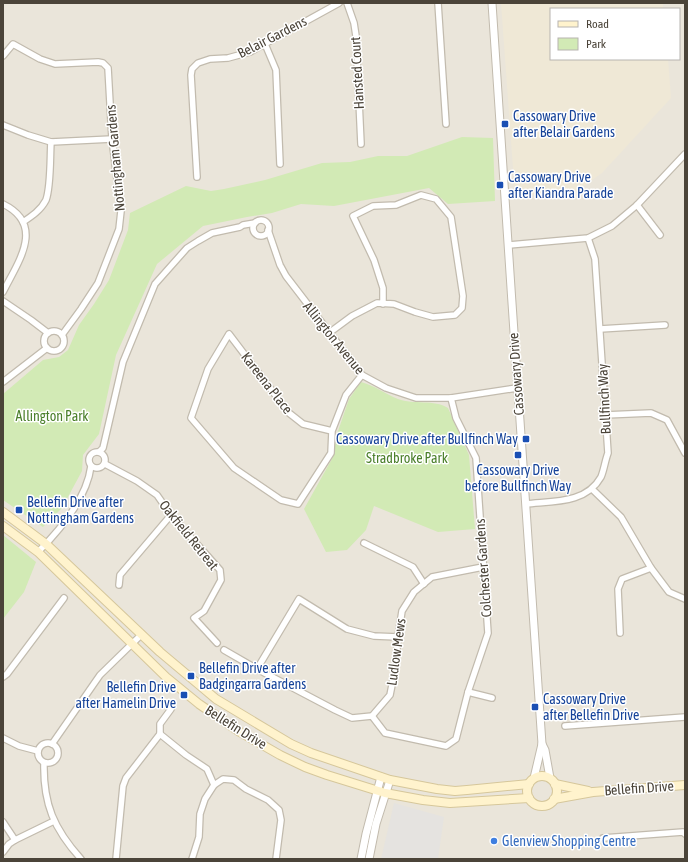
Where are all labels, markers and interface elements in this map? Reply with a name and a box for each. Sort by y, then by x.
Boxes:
legend [550,8,680,60]
street label: Belair Gardens [235,13,309,61]
text: Road [586,17,609,31]
street label: Hansted Court [347,36,367,110]
text: Park [586,37,607,51]
street label: Nottingham Gardens [102,104,128,212]
place label: Cassowary Drive after Belair Gardens [513,108,615,140]
marker: Cassowary Drive after Belair Gardens [500,119,510,129]
place label: Cassowary Drive after Kiandra Parade [508,169,613,201]
marker: Cassowary Drive after Kiandra Parade [495,180,505,190]
street label: Allington Avenue [300,299,368,377]
street label: Cassowary Drive [505,332,527,416]
street label: Kareena Place [238,349,296,417]
street label: Bullfinch Way [594,363,614,435]
park label: Allington Park [16,408,88,424]
place label: Cassowary Drive after Bullfinch Way [336,431,518,447]
marker: Cassowary Drive after Bullfinch Way [521,434,531,444]
park label: Stradbroke Park [366,450,448,466]
marker: Cassowary Drive before Bullfinch Way [513,450,523,460]
place label: Cassowary Drive before Bullfinch Way [465,462,571,494]
place label: Bellefin Drive after Nottingham Gardens [27,494,134,526]
street label: Oakfield Retreat [156,497,222,573]
marker: Bellefin Drive after Nottingham Gardens [14,505,24,515]
street label: Colchester Gardens [472,518,494,618]
street label: Ludlow Mews [383,617,409,687]
place label: Bellefin Drive after Badgingarra Gardens [199,660,306,692]
marker: Bellefin Drive after Badgingarra Gardens [186,671,196,681]
place label: Bellefin Drive after Hamelin Drive [75,679,176,711]
marker: Bellefin Drive after Hamelin Drive [179,690,189,700]
place label: Cassowary Drive after Bellefin Drive [543,691,639,723]
street label: Bellefin Drive [202,702,270,752]
marker: Cassowary Drive after Bellefin Drive [530,702,540,712]
street label: Bellefin Drive [604,778,674,798]
place label: Glenview Shopping Centre [502,833,636,849]
marker: Glenview Shopping Centre [489,836,499,846]

